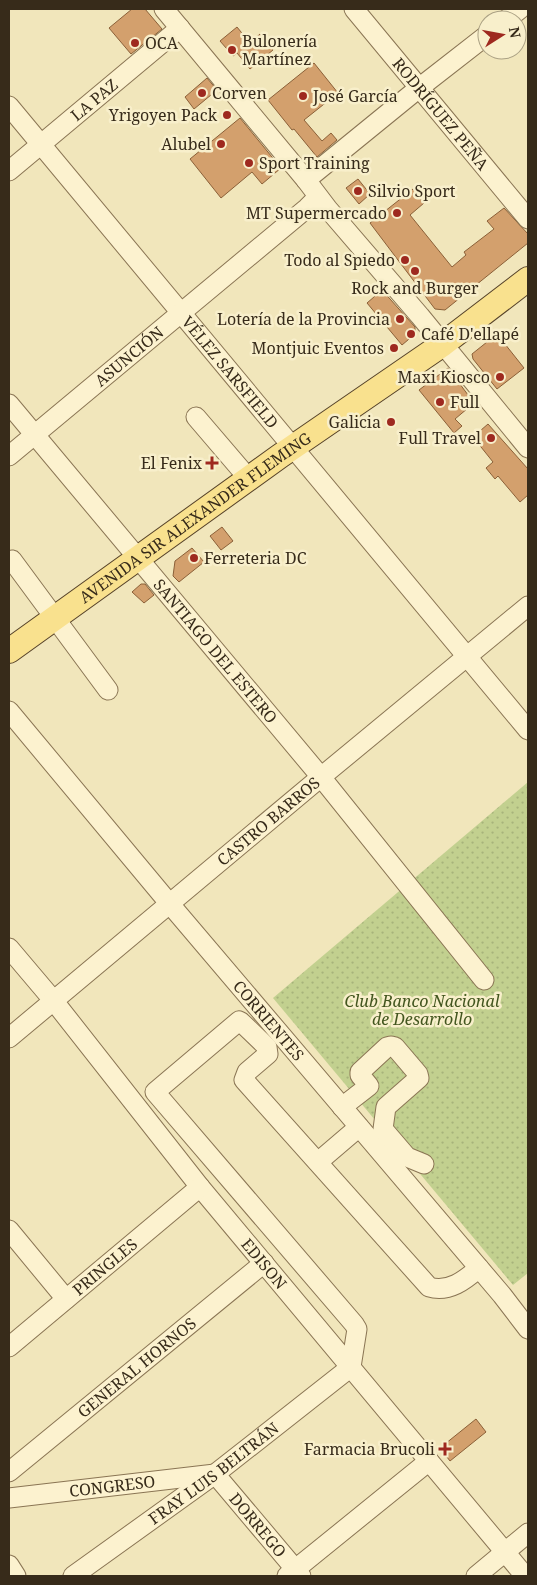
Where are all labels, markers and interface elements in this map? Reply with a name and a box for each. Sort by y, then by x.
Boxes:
north arrow [477,10,527,60]
text: N [505,25,526,40]
place label: Bulonería Martínez [242,30,317,70]
place label: OCA [145,32,179,54]
marker: OCA [129,37,141,49]
marker: Bulonería Martínez [226,44,238,56]
street label: RODRÍGUEZ PEÑA [388,53,494,175]
street label: LA PAZ [66,74,122,126]
place label: Corven [212,82,267,104]
place label: José García [312,85,398,107]
marker: Corven [196,87,208,99]
marker: José García [297,90,309,102]
place label: Yrigoyen Pack [108,104,218,126]
marker: Yrigoyen Pack [221,109,233,121]
place label: Alubel [161,133,211,155]
marker: Alubel [215,138,227,150]
place label: Sport Training [259,152,370,174]
marker: Sport Training [243,157,255,169]
place label: Silvio Sport [368,180,456,202]
marker: Silvio Sport [352,185,364,197]
place label: MT Supermercado [246,202,387,224]
marker: MT Supermercado [391,207,403,219]
place label: Todo al Spiedo [284,249,395,271]
marker: Todo al Spiedo [399,254,411,266]
marker: Rock and Burger [409,265,421,277]
place label: Rock and Burger [351,277,479,299]
place label: Lotería de la Provincia [217,308,390,330]
street label: VÉLEZ SARSFIELD [177,311,284,433]
marker: Lotería de la Provincia [394,313,406,325]
street label: ASUNCIÓN [90,321,168,391]
place label: Café D'ellapé [421,323,519,345]
marker: Café D'ellapé [405,328,417,340]
place label: Montjuic Eventos [252,337,384,359]
marker: Montjuic Eventos [388,342,400,354]
place label: Maxi Kiosco [398,366,490,388]
marker: Maxi Kiosco [494,371,506,383]
place label: Full [450,391,480,413]
marker: Full [434,396,446,408]
place label: Galicia [328,411,381,433]
marker: Galicia [385,416,397,428]
street label: AVENIDA SIR ALEXANDER FLEMING [75,427,316,608]
place label: Full Travel [399,427,481,449]
marker: Full Travel [485,432,497,444]
place label: El Fenix [141,452,203,474]
marker: El Fenix [206,457,218,469]
place label: Ferreteria DC [204,547,307,569]
marker: Ferreteria DC [188,552,200,564]
street label: SANTIAGO DEL ESTERO [149,574,282,728]
street label: CASTRO BARROS [212,772,324,871]
street label: CORRIENTES [228,975,309,1065]
park label: Club Banco Nacional de Desarrollo [344,990,500,1030]
street label: PRINGLES [68,1233,142,1300]
street label: EDISON [236,1234,292,1294]
street label: GENERAL HORNOS [73,1312,201,1423]
street label: FRAY LUIS BELTRÁN [144,1417,283,1529]
place label: Farmacia Brucoli [304,1438,435,1460]
marker: Farmacia Brucoli [439,1443,451,1455]
street label: CONGRESO [68,1470,156,1502]
street label: DORREGO [224,1488,291,1562]

